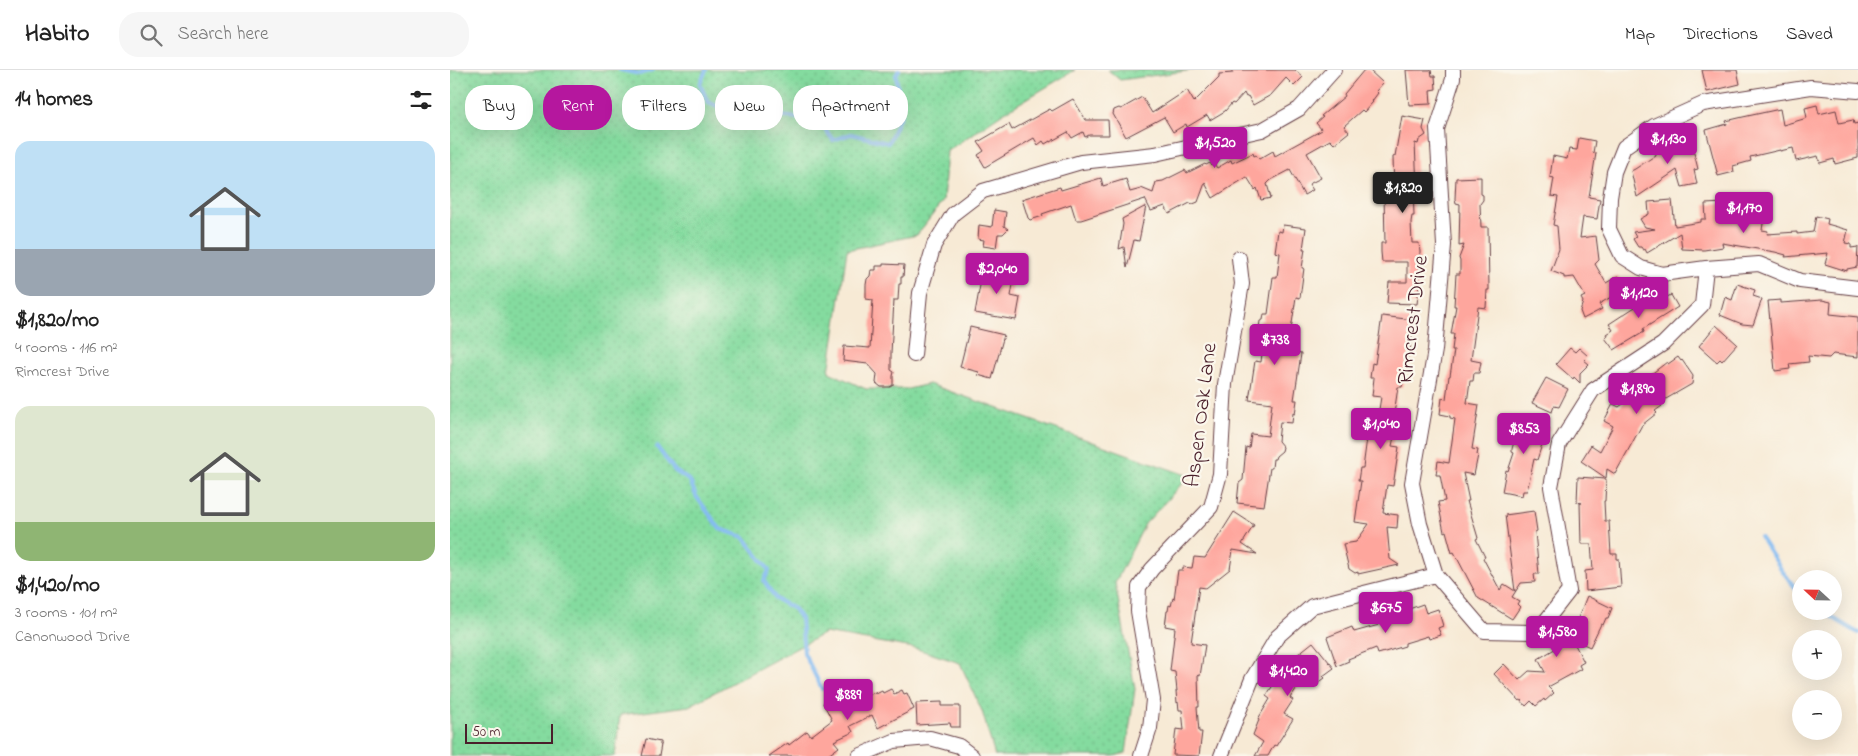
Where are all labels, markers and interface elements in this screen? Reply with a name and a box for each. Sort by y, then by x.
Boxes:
search box [119,12,469,57]
text: Habito [25,17,89,52]
icon: search [137,21,165,49]
text: Search here [177,21,268,48]
text: Map [1625,22,1655,48]
text: Directions [1683,22,1758,48]
text: Saved [1786,22,1833,48]
text: 14 homes [15,85,93,115]
chip: Buy [465,85,533,130]
chip: Rent [543,85,612,130]
chip: Filters [622,85,705,130]
chip: New [715,85,783,130]
chip: Apartment [793,85,908,130]
icon: filters [407,86,435,114]
pin: $1,130 [1627,122,1709,165]
pin: $1,520 [1174,126,1256,169]
text: $1,130 [1650,127,1686,151]
text: $1,520 [1194,131,1236,155]
pin: $1,820 [1362,172,1444,214]
icon: home [180,174,270,264]
text: $1,820 [1384,176,1422,200]
pin: $1,170 [1703,191,1785,234]
text: $1,170 [1726,196,1762,220]
pin: $2,040 [956,252,1038,295]
street label: Rimcrest Drive [1390,254,1438,386]
text: $2,040 [977,257,1017,281]
pin: $1,120 [1598,276,1680,319]
text: $1,120 [1620,281,1658,305]
text: $1,820/mo [15,306,99,336]
pin: $738 [1245,324,1305,366]
text: $738 [1261,328,1289,352]
text: 4 rooms · 116 m² [15,336,118,360]
street label: Aspen Oak Lane [1177,341,1227,489]
text: Rimcrest Drive [15,360,109,384]
pin: $1,890 [1596,372,1678,415]
text: $1,890 [1619,377,1655,401]
pin: $1,040 [1340,408,1422,450]
text: $1,040 [1362,412,1400,436]
pin: $853 [1494,412,1554,455]
text: $853 [1508,417,1540,441]
icon: home [180,439,270,529]
north arrow [1792,570,1842,620]
map controls [1792,570,1842,740]
text: $1,420/mo [15,571,100,601]
pin: $675 [1356,592,1416,634]
text: $675 [1370,596,1402,620]
text: 3 rooms · 101 m² [15,601,117,625]
pin: $1,580 [1516,616,1598,658]
text: $1,580 [1537,620,1577,644]
text: Canonwood Drive [15,625,130,649]
button: + [1792,630,1842,680]
pin: $1,420 [1247,654,1329,697]
text: $1,420 [1269,659,1307,683]
pin: $889 [818,678,878,721]
text: $889 [835,683,861,707]
button: − [1792,690,1842,740]
scale bar [465,721,552,744]
text: 50 m [472,722,500,743]

